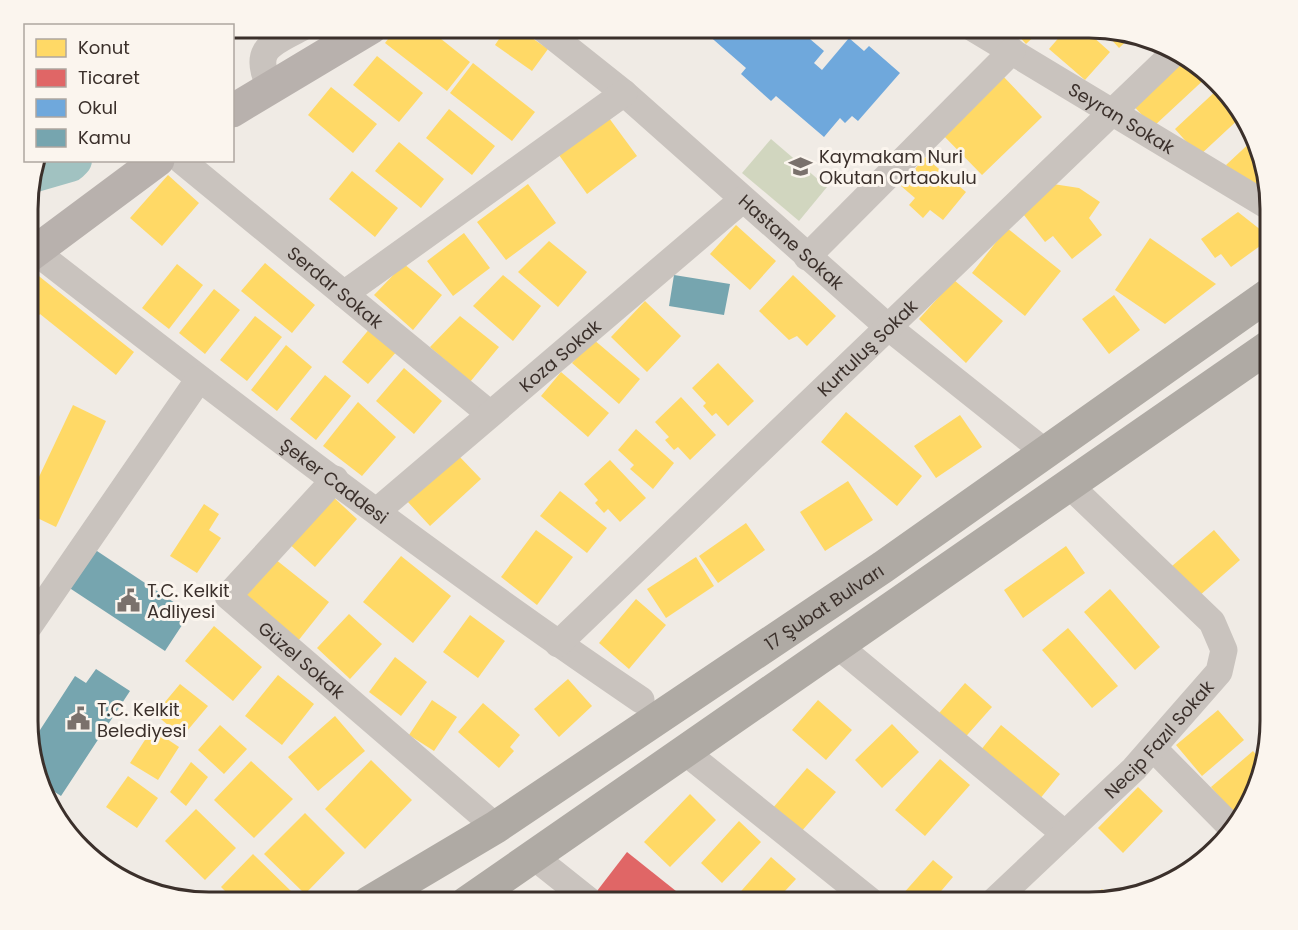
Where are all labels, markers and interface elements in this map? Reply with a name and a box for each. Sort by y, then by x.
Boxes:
legend [24,24,234,162]
text: Konut [78,35,130,60]
text: Ticaret [78,65,140,90]
street label: Seyran Sokak [1064,76,1180,160]
text: Okul [78,95,117,120]
text: Kamu [78,125,131,150]
place label: Kaymakam Nuri Okutan Ortaokulu [819,144,977,190]
school or university icon: Kaymakam Nuri Okutan Ortaokulu [788,153,814,179]
street label: Hastane Sokak [733,188,850,296]
street label: Serdar Sokak [282,240,389,334]
street label: Kurtuluş Sokak [811,293,923,402]
street label: Koza Sokak [513,313,607,397]
street label: Şeker Caddesi [275,432,394,529]
street label: 17 Şubat Bulvarı [759,558,889,656]
place label: T.C. Kelkit Adliyesi [147,578,230,624]
public building icon: T.C. Kelkit Adliyesi [116,587,142,613]
street label: Güzel Sokak [253,615,351,704]
street label: Necip Fazıl Sokak [1098,674,1220,804]
place label: T.C. Kelkit Belediyesi [97,697,187,743]
public building icon: T.C. Kelkit Belediyesi [66,706,92,732]

